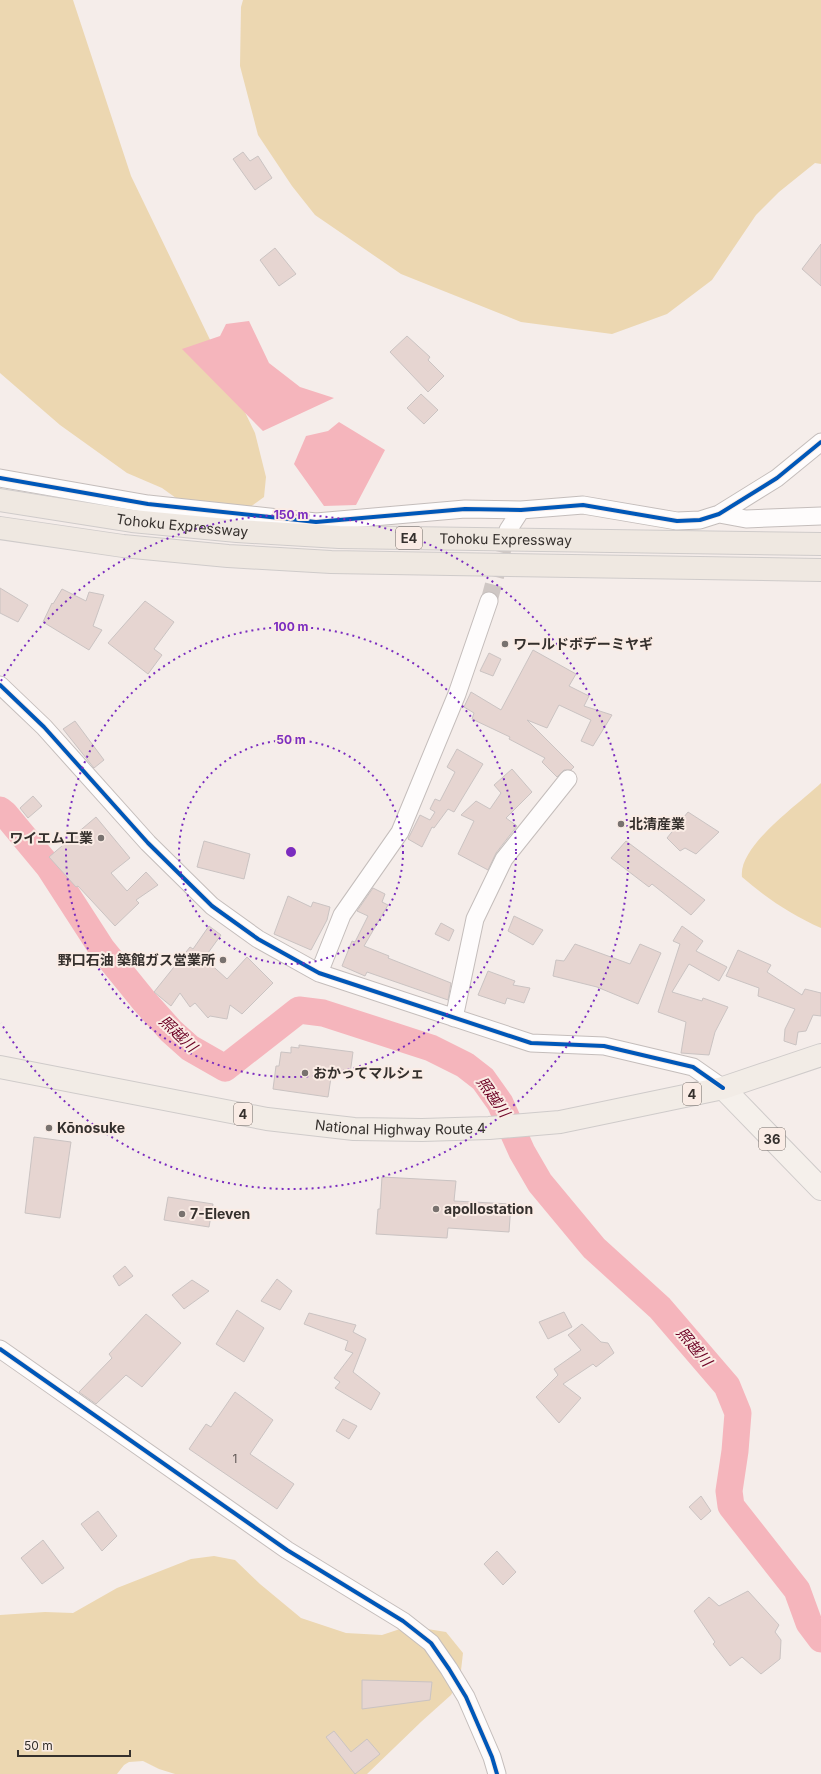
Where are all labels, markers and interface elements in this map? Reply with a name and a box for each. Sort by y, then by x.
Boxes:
text: 150 m [274,507,308,522]
street label: Tohoku Expressway [115,510,249,540]
road number: E4 [396,527,422,549]
street label: Tohoku Expressway [439,529,572,548]
text: 100 m [273,619,309,634]
place label: ワールドボデーミヤギ [513,635,653,652]
marker: ワールドボデーミヤギ [500,639,510,649]
text: 50 m [276,732,306,747]
place label: 北清産業 [629,815,685,832]
marker: 北清産業 [616,819,626,829]
place label: ワイエム工業 [9,829,93,846]
marker: ワイエム工業 [96,833,106,843]
centre of rings [284,845,298,859]
place label: 野口石油 築館ガス営業所 [58,951,215,968]
marker: 野口石油 築館ガス営業所 [218,955,228,965]
water label: 照越川 [155,1011,203,1057]
place label: おかってマルシェ [313,1064,424,1081]
marker: おかってマルシェ [300,1068,310,1078]
water label: 照越川 [473,1073,515,1122]
road number: 4 [683,1083,701,1105]
road number: 4 [234,1103,252,1125]
street label: National Highway Route 4 [314,1116,486,1138]
place label: Kōnosuke [57,1119,125,1136]
marker: Kōnosuke [44,1123,54,1133]
road number: 36 [759,1128,785,1150]
place label: apollostation [444,1200,533,1217]
marker: apollostation [431,1204,441,1214]
place label: 7-Eleven [190,1205,250,1222]
marker: 7-Eleven [177,1209,187,1219]
water label: 照越川 [673,1323,717,1372]
house number: 1 [233,1451,237,1466]
scale bar [18,1732,130,1758]
text: 50 m [24,1738,53,1753]

